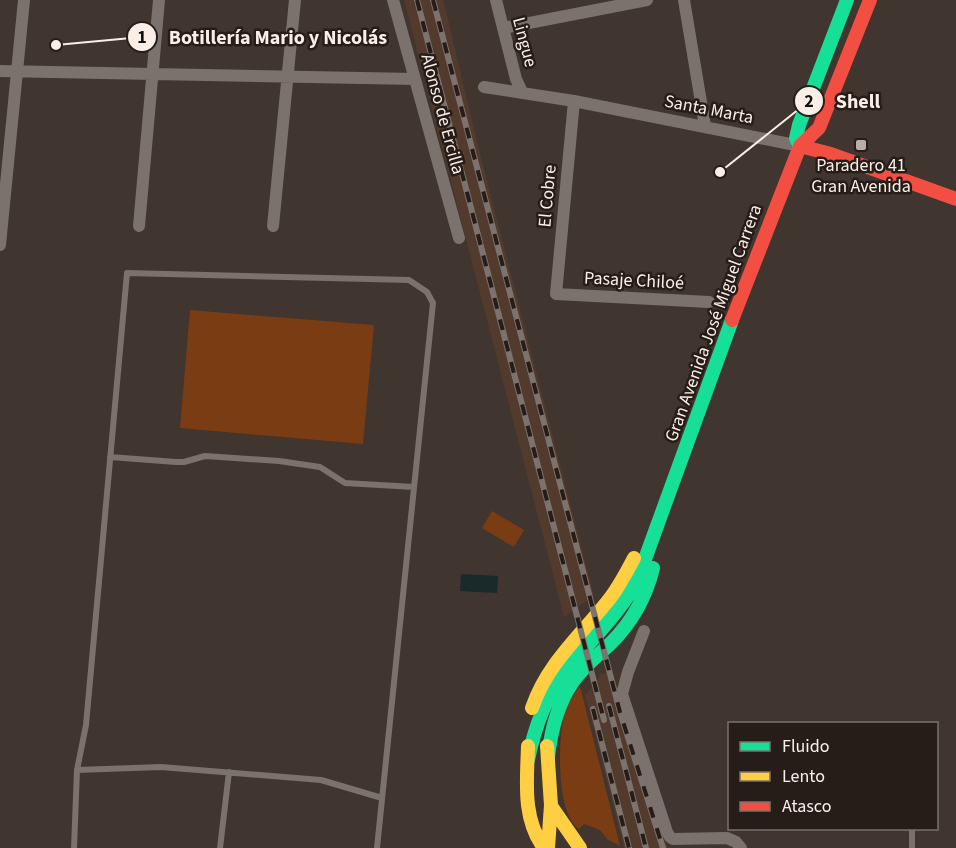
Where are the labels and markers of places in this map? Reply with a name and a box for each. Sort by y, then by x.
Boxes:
callout: Botillería Mario y Nicolás [127,18,399,56]
callout: Shell [794,82,892,120]
marker: Paradero 41 Gran Avenida [854,138,868,152]
place label: Paradero 41 Gran Avenida [811,153,911,199]

